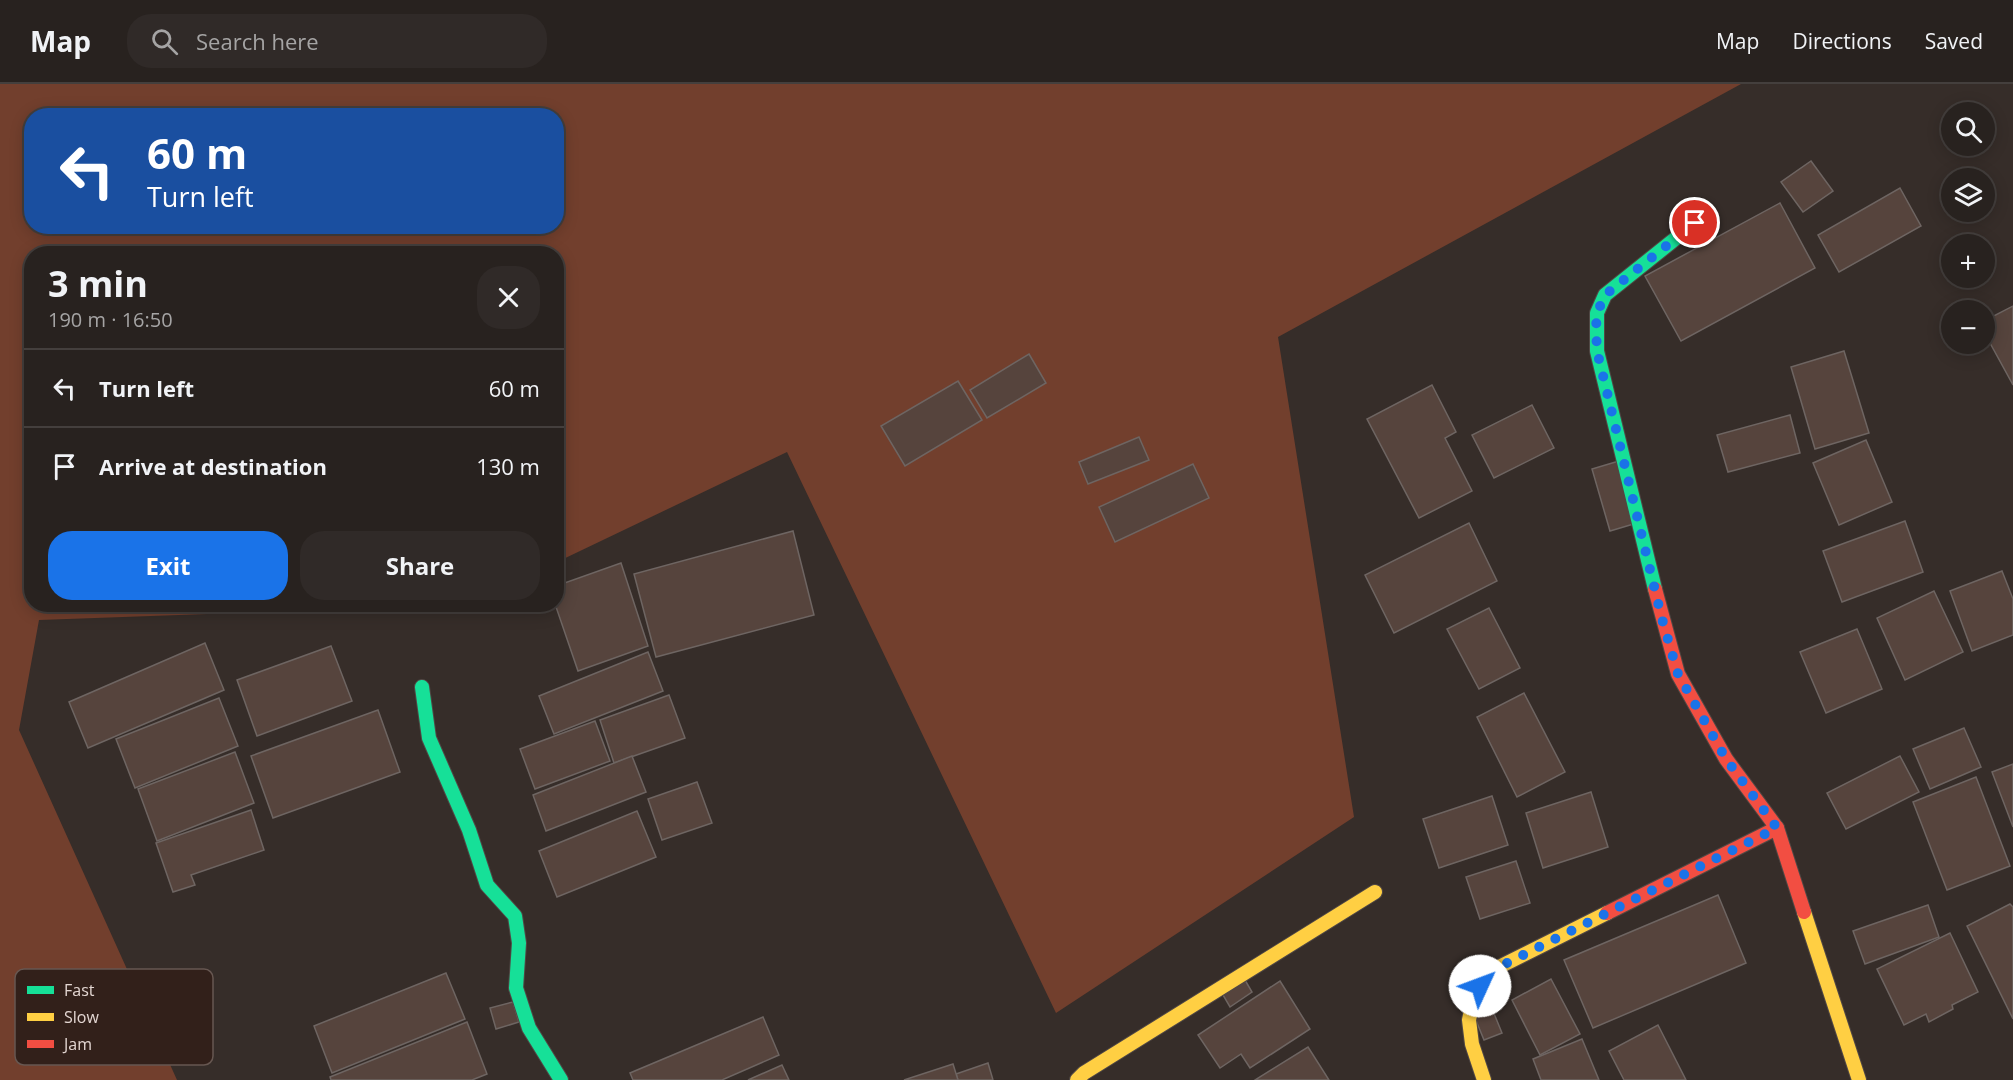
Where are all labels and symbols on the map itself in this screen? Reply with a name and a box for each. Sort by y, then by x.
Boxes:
pin [1669,197,1720,248]
position arrow [1448,954,1512,1018]
legend [15,969,213,1065]
text: Fast [64,979,95,1001]
text: Slow [64,1006,99,1028]
text: Jam [62,1033,92,1055]

